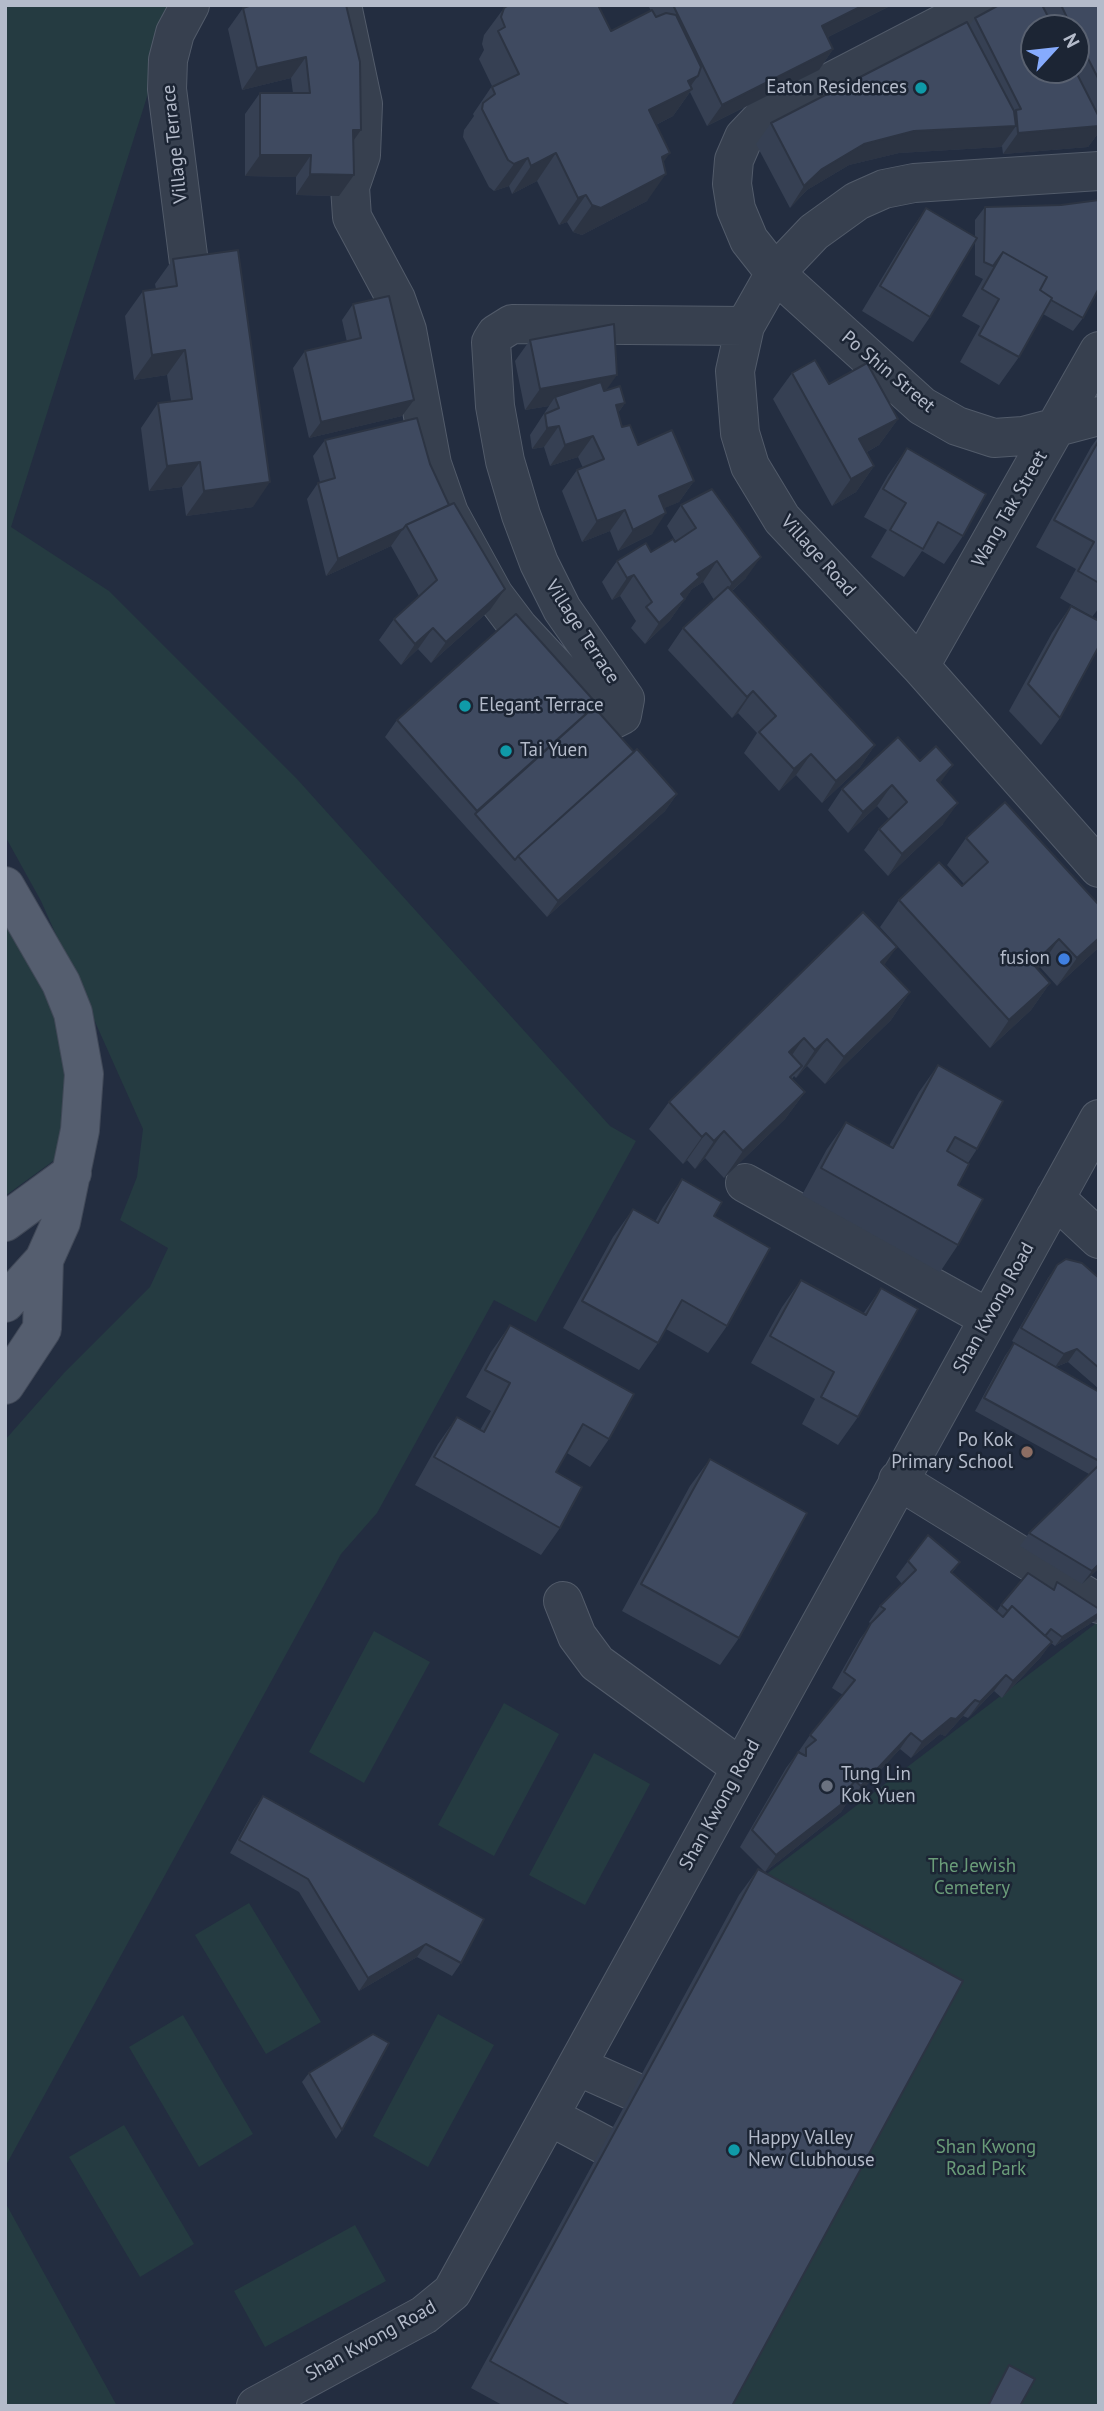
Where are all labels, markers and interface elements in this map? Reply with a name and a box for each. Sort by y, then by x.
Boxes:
north arrow [1020,14,1090,84]
text: N [1058,29,1085,51]
place label: Eaton Residences [766,77,907,99]
marker: Eaton Residences [913,80,929,96]
street label: Village Terrace [157,84,193,204]
street label: Po Shin Street [837,326,939,418]
street label: Wang Tak Street [967,447,1053,571]
street label: Village Road [776,511,860,601]
street label: Village Terrace [540,576,624,688]
place label: Elegant Terrace [479,695,604,717]
marker: Elegant Terrace [457,698,473,714]
place label: Tai Yuen [520,740,588,762]
marker: Tai Yuen [498,743,514,759]
place label: fusion [1000,948,1050,970]
marker: fusion [1056,951,1072,967]
street label: Shan Kwong Road [949,1239,1039,1377]
place label: Po Kok Primary School [891,1430,1013,1474]
marker: Po Kok Primary School [1019,1444,1035,1460]
street label: Shan Kwong Road [675,1736,765,1874]
place label: Tung Lin Kok Yuen [841,1764,916,1808]
marker: Tung Lin Kok Yuen [819,1778,835,1794]
park label: The Jewish Cemetery [928,1856,1016,1900]
place label: Happy Valley New Clubhouse [748,2128,875,2172]
park label: Shan Kwong Road Park [936,2137,1036,2181]
marker: Happy Valley New Clubhouse [726,2142,742,2158]
street label: Shan Kwong Road [302,2296,440,2386]

